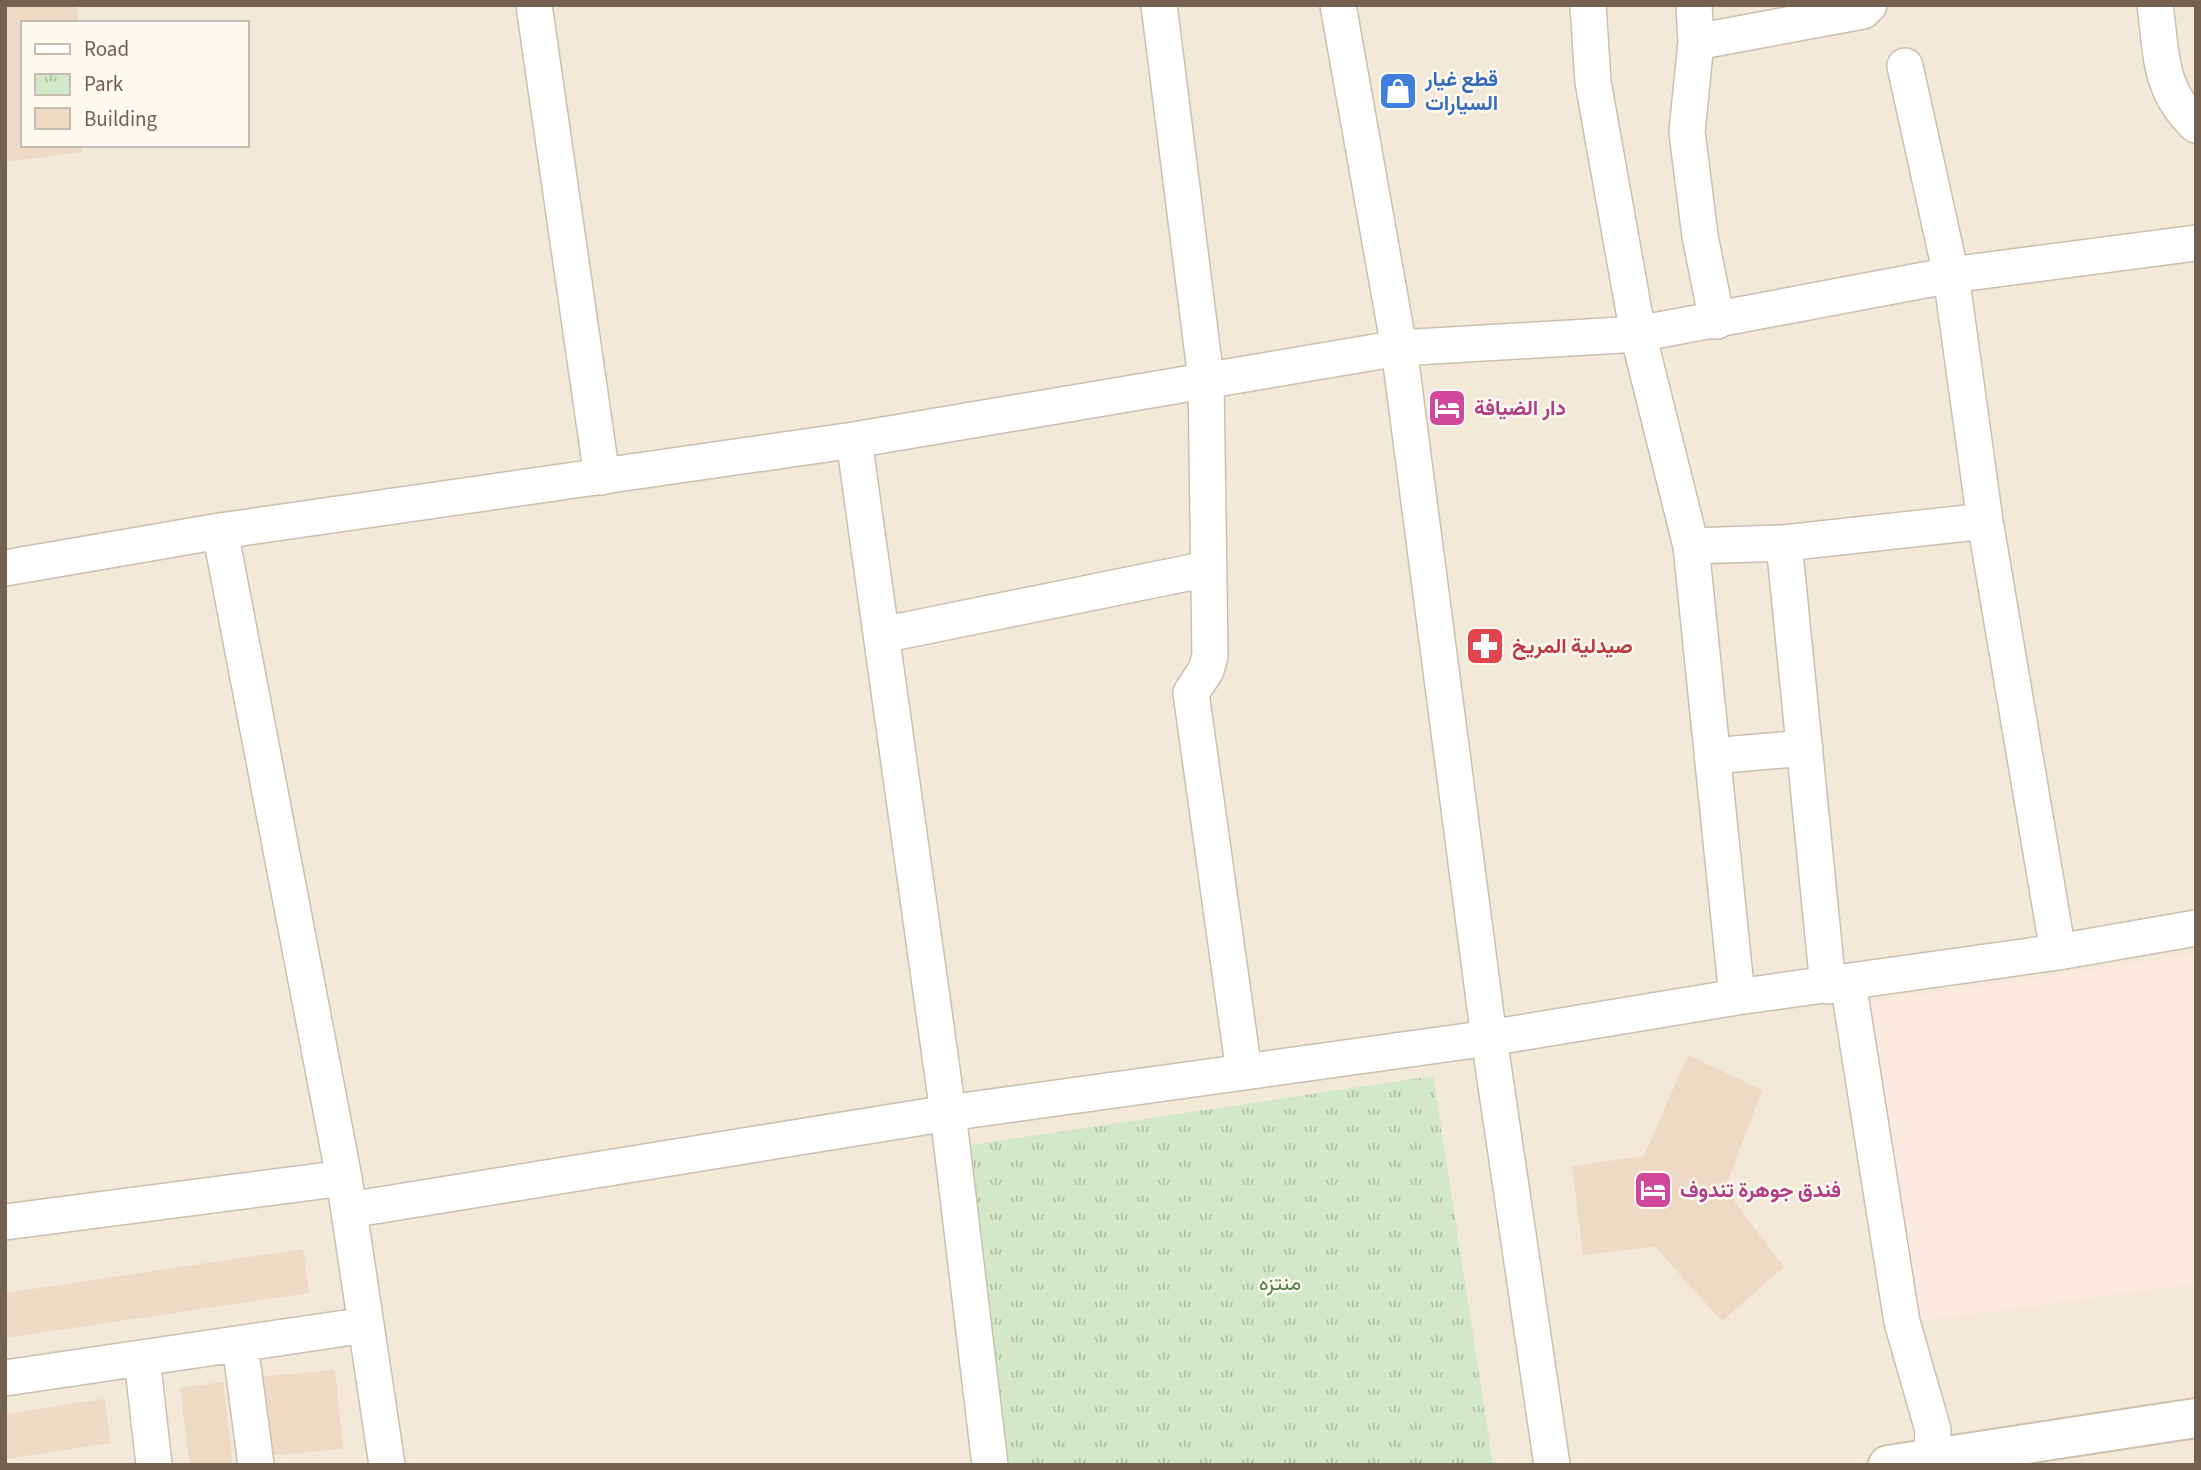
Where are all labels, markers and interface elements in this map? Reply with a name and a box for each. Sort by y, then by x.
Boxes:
legend [21,21,248,147]
text: Road [84,34,129,64]
place label: قطع غيار السيارات [1424,64,1498,118]
text: Park [84,69,124,99]
shop icon: قطع غيار السيارات [1377,70,1419,112]
text: Building [84,104,158,134]
hotel icon: دار الضيافة [1426,387,1468,429]
place label: دار الضيافة [1474,393,1566,423]
pharmacy icon: صيدلية المريخ [1464,625,1506,667]
place label: صيدلية المريخ [1512,631,1633,661]
hotel icon: فندق جوهرة تندوف [1632,1169,1674,1211]
place label: فندق جوهرة تندوف [1680,1175,1841,1205]
park label: منتزه [1259,1268,1301,1298]

